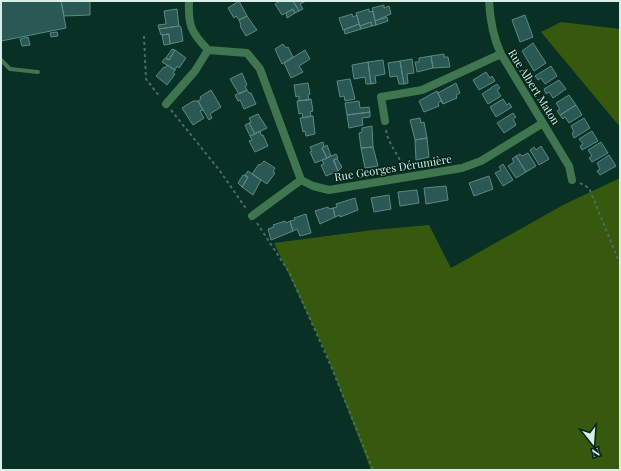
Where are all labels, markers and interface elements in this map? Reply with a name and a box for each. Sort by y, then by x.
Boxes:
street label: Rue Albert Maton [505,46,564,128]
street label: Rue Georges Dérumière [333,151,453,184]
north arrow [573,423,613,463]
text: N [590,445,602,461]

